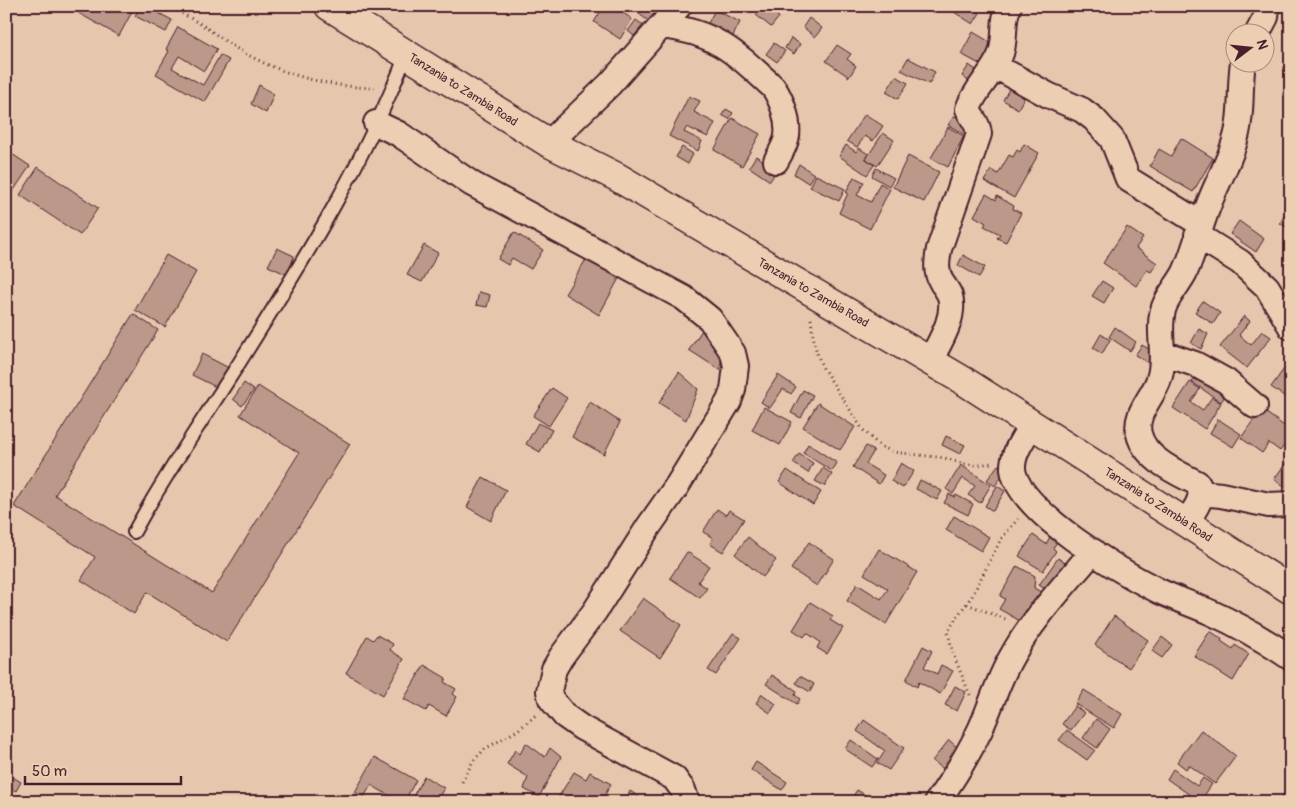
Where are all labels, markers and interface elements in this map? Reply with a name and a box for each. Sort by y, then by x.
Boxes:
north arrow [1224,22,1274,72]
text: N [1253,38,1271,51]
street label: Tanzania to Zambia Road [406,50,520,130]
street label: Tanzania to Zambia Road [755,255,871,331]
street label: Tanzania to Zambia Road [1101,464,1215,546]
scale bar [25,753,181,785]
text: 50 m [32,762,67,781]

